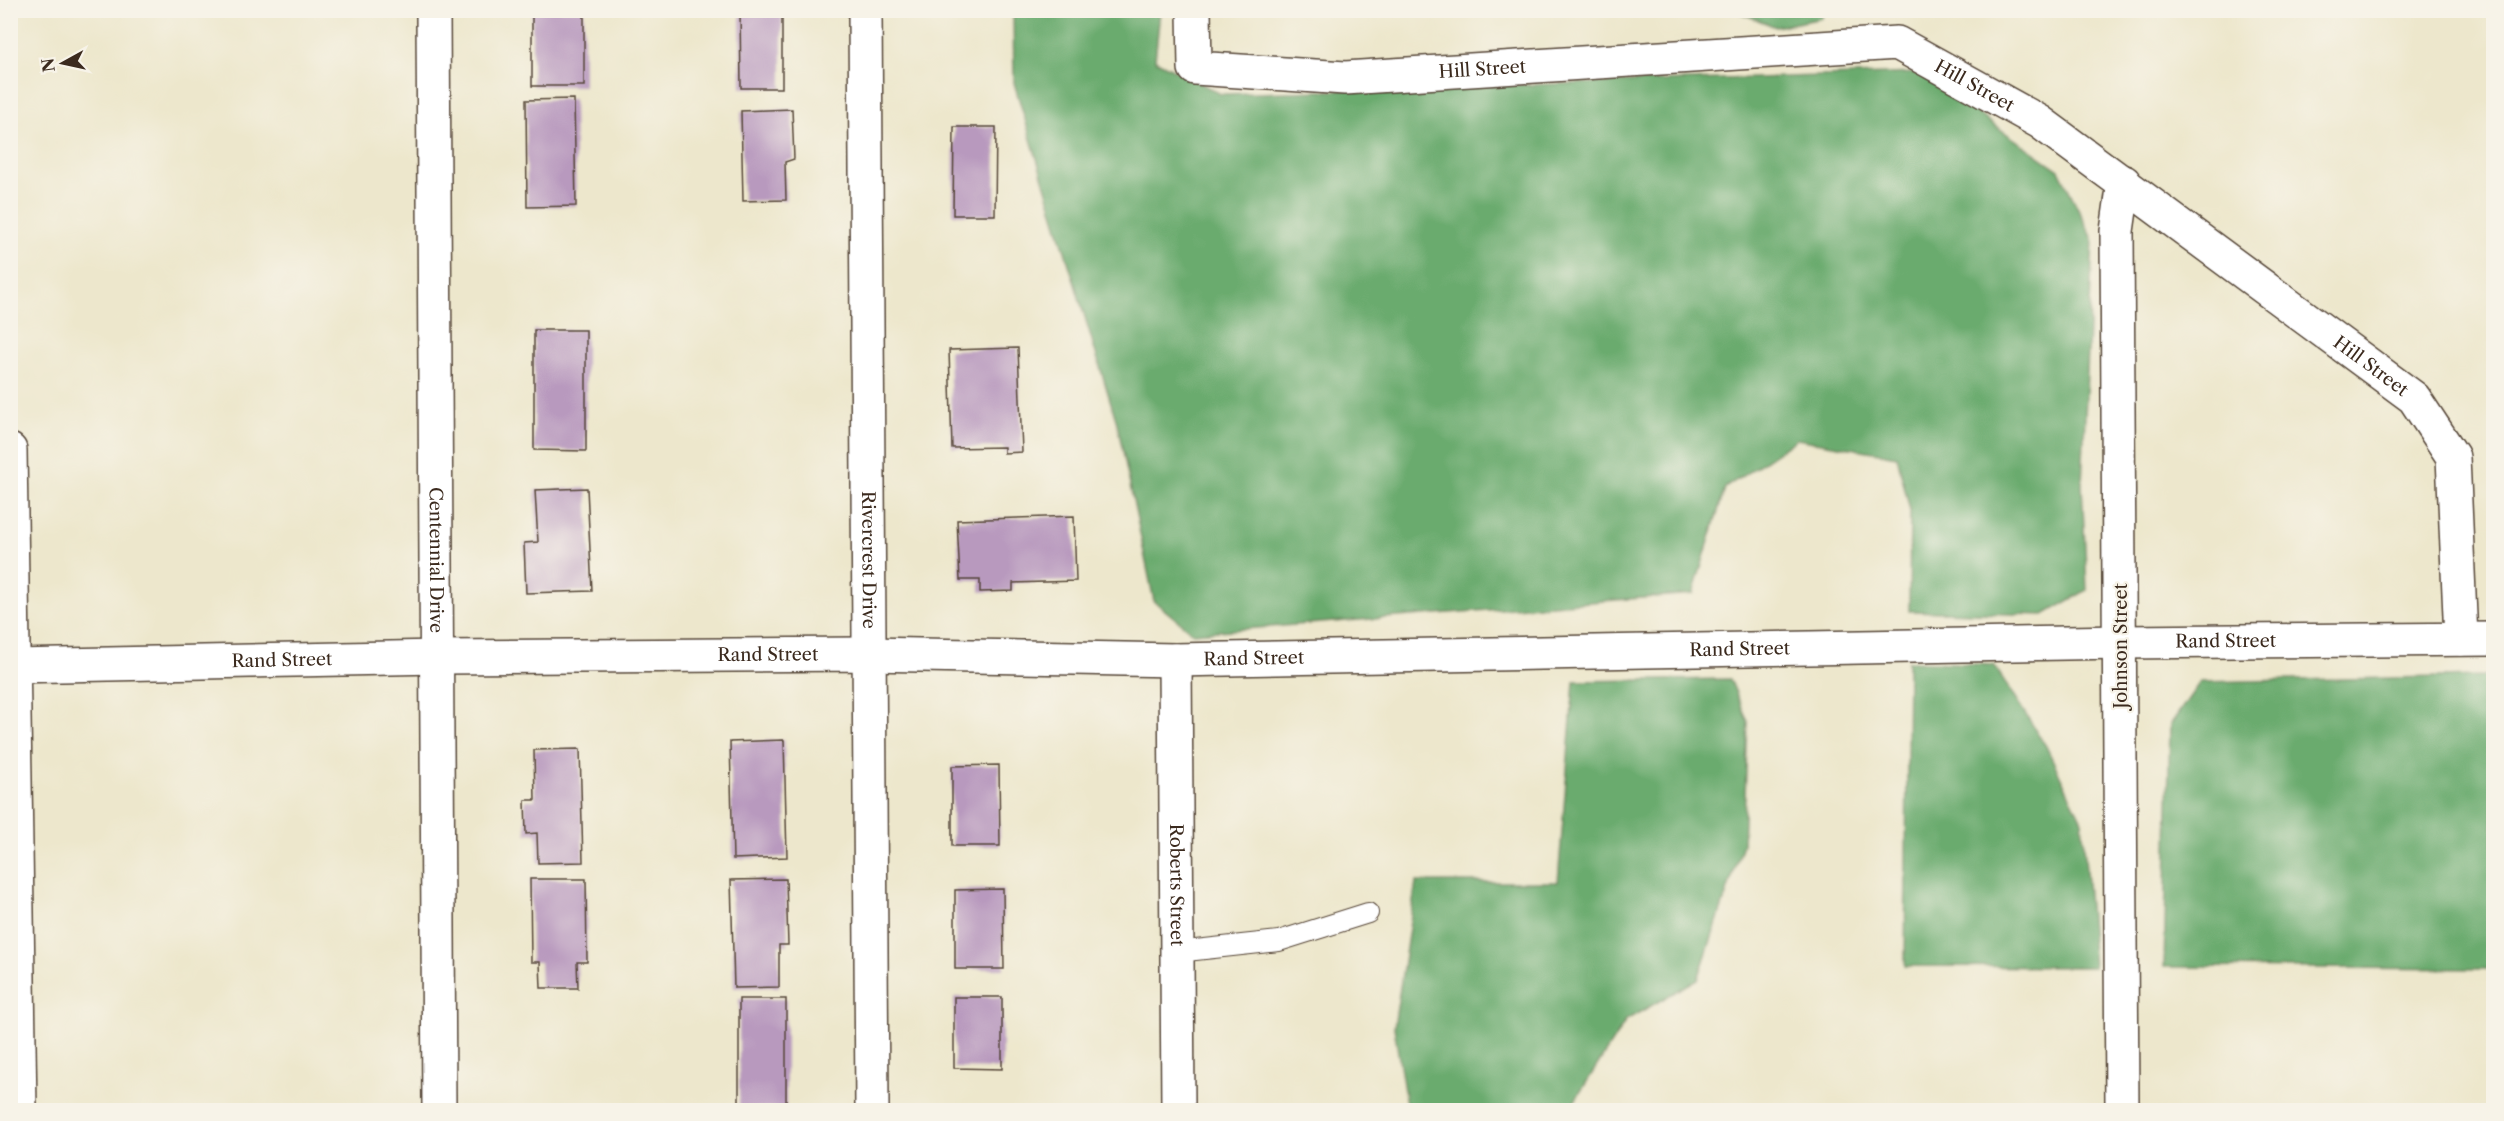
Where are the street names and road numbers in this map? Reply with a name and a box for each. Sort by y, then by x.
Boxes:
street label: Hill Street [1931,55,2019,117]
street label: Hill Street [1438,56,1527,83]
street label: Hill Street [2329,331,2413,401]
street label: Centennial Drive [425,487,447,633]
street label: Rivercrest Drive [857,491,880,629]
street label: Johnson Street [2110,583,2132,712]
street label: Rand Street [2175,630,2277,653]
street label: Rand Street [1689,637,1791,661]
street label: Rand Street [717,643,819,666]
street label: Rand Street [1203,647,1305,670]
street label: Rand Street [231,648,333,672]
street label: Roberts Street [1165,824,1188,947]

